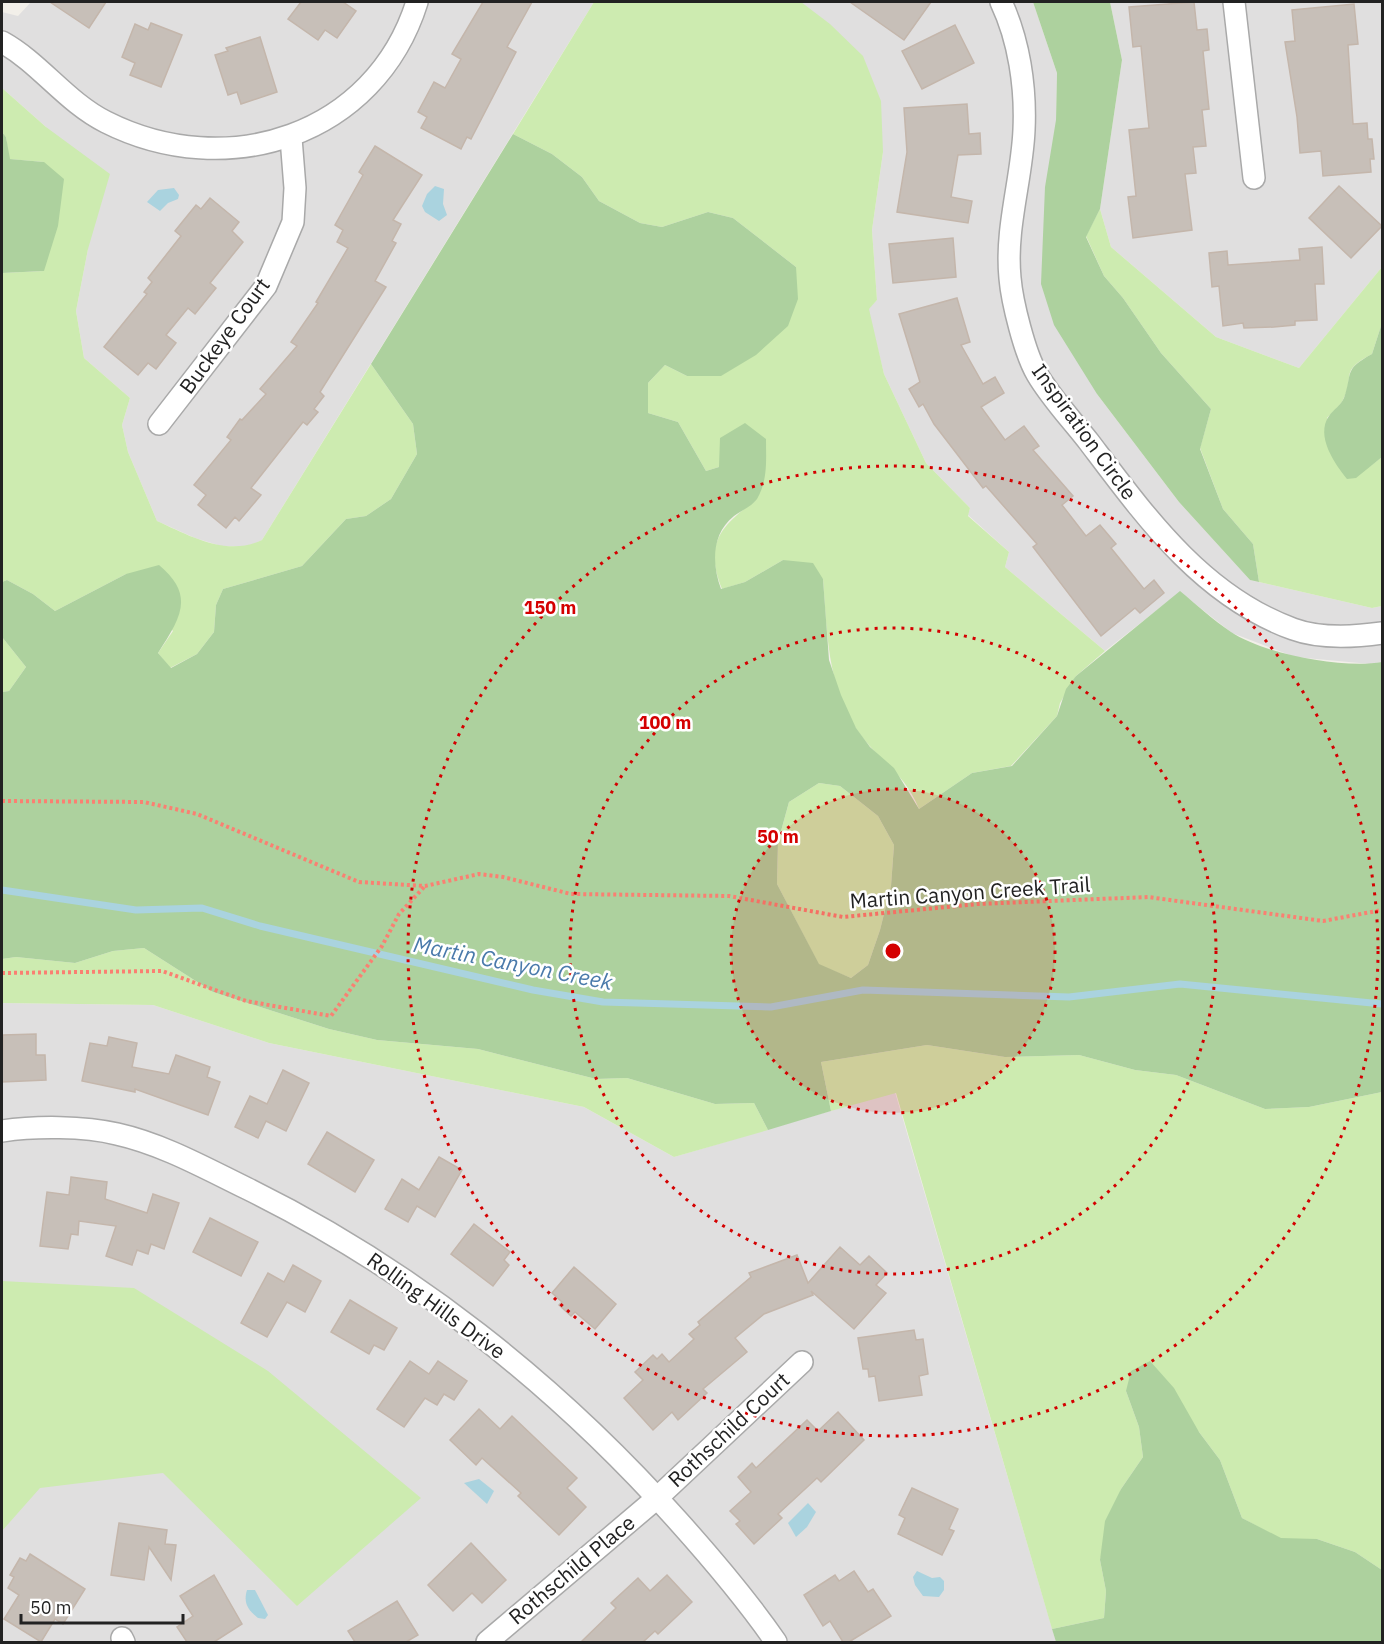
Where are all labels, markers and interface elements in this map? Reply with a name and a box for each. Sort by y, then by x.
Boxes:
street label: Buckeye Court [173,272,276,399]
street label: Inspiration Circle [1026,358,1144,505]
text: 150 m [524,596,576,619]
text: 100 m [639,711,691,734]
text: 50 m [757,825,799,848]
street label: Martin Canyon Creek Trail [849,870,1091,914]
water label: Martin Canyon Creek [411,929,616,996]
centre of rings [883,941,903,961]
street label: Rolling Hills Drive [362,1245,511,1365]
street label: Rothschild Court [661,1366,795,1493]
street label: Rothschild Place [502,1508,640,1630]
scale bar [21,1587,183,1625]
text: 50 m [30,1596,72,1619]

